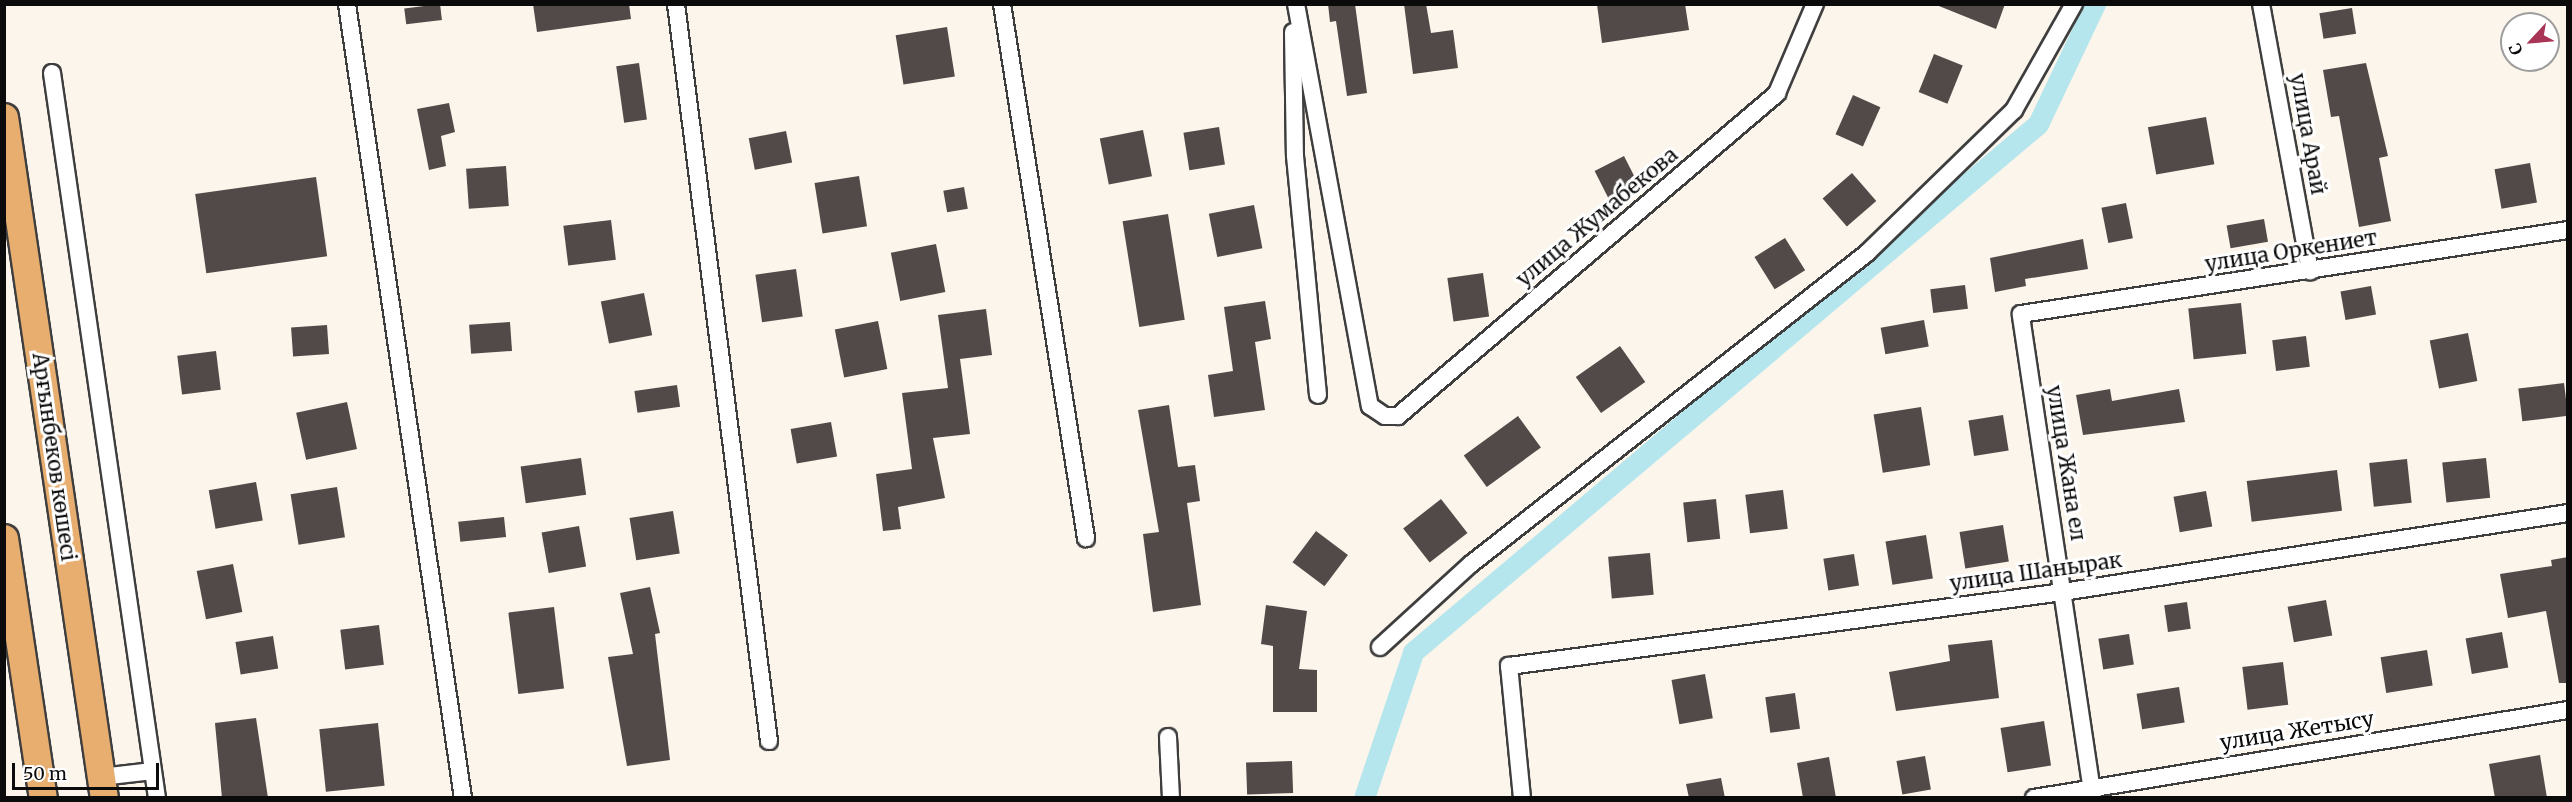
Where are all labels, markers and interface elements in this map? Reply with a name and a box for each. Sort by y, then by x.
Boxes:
north arrow [2500,12,2560,72]
text: С [2504,40,2527,58]
street label: улица Арай [2285,71,2331,197]
street label: улица Жумабекова [1511,142,1683,292]
street label: улица Оркениет [2203,225,2379,277]
street label: Арғынбеков көшесі [27,351,81,563]
street label: улица Жана ел [2041,384,2091,542]
street label: улица Шанырак [1948,547,2124,597]
street label: улица Жетысу [2218,706,2376,756]
scale bar [15,751,162,789]
text: 50 m [23,762,67,785]

